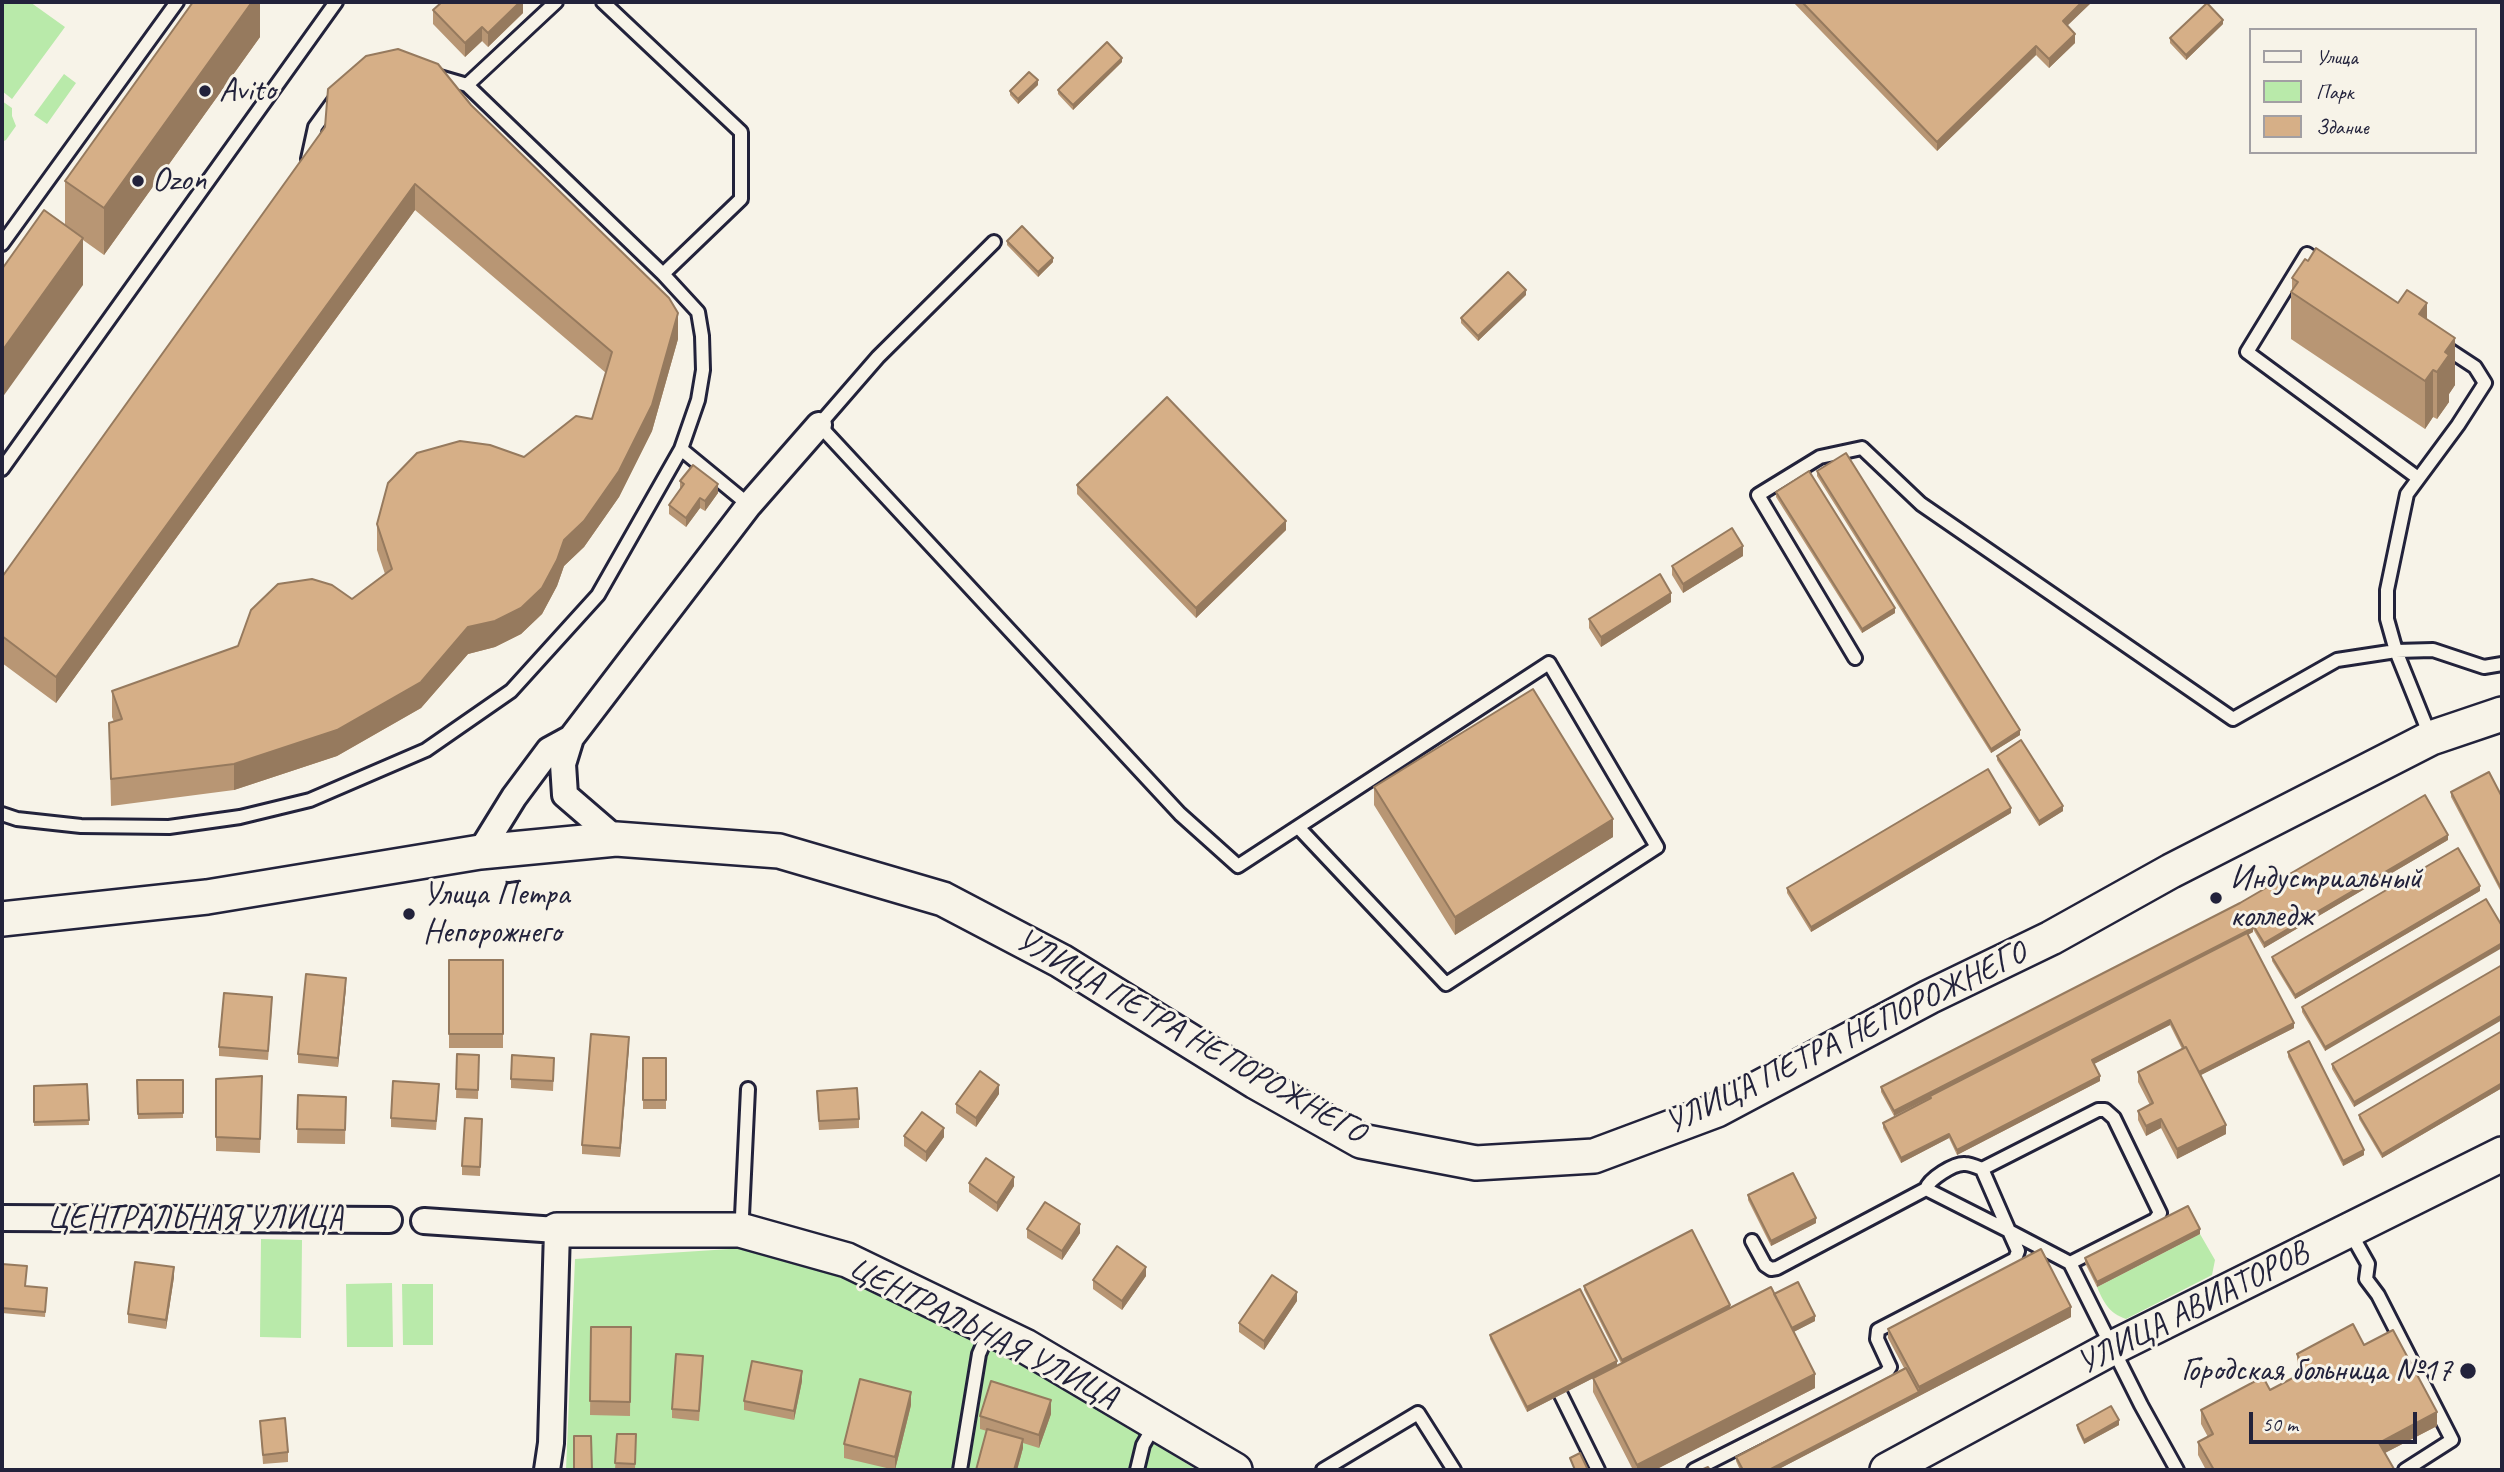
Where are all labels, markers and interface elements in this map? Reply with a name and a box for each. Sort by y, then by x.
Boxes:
legend [2248,28,2476,154]
text: Улица [2316,44,2358,70]
place label: Avito [219,71,275,111]
text: Парк [2316,79,2353,105]
marker: Avito [197,83,213,99]
text: Здание [2316,114,2369,140]
place label: Ozon [152,161,206,201]
marker: Ozon [130,173,146,189]
place label: Индустриальный колледж [2230,859,2422,937]
place label: Улица Петра Непорожнего [423,875,569,953]
marker: Индустриальный колледж [2208,890,2224,906]
marker: Улица Петра Непорожнего [401,906,417,922]
street label: УЛИЦА ПЕТРА НЕПОРОЖНЕГО [1008,921,1372,1153]
street label: УЛИЦА ПЕТРА НЕПОРОЖНЕГО [1659,934,2033,1144]
street label: ЦЕНТРАЛЬНАЯ УЛИЦА [47,1199,343,1239]
street label: УЛИЦА АВИАТОРОВ [2071,1234,2315,1384]
street label: ЦЕНТРАЛЬНАЯ УЛИЦА [842,1248,1124,1418]
place label: Городская больница №17 [2181,1351,2452,1391]
marker: Городская больница №17 [2458,1361,2478,1381]
scale bar [2252,1398,2420,1442]
text: 50 m [2262,1411,2298,1437]

